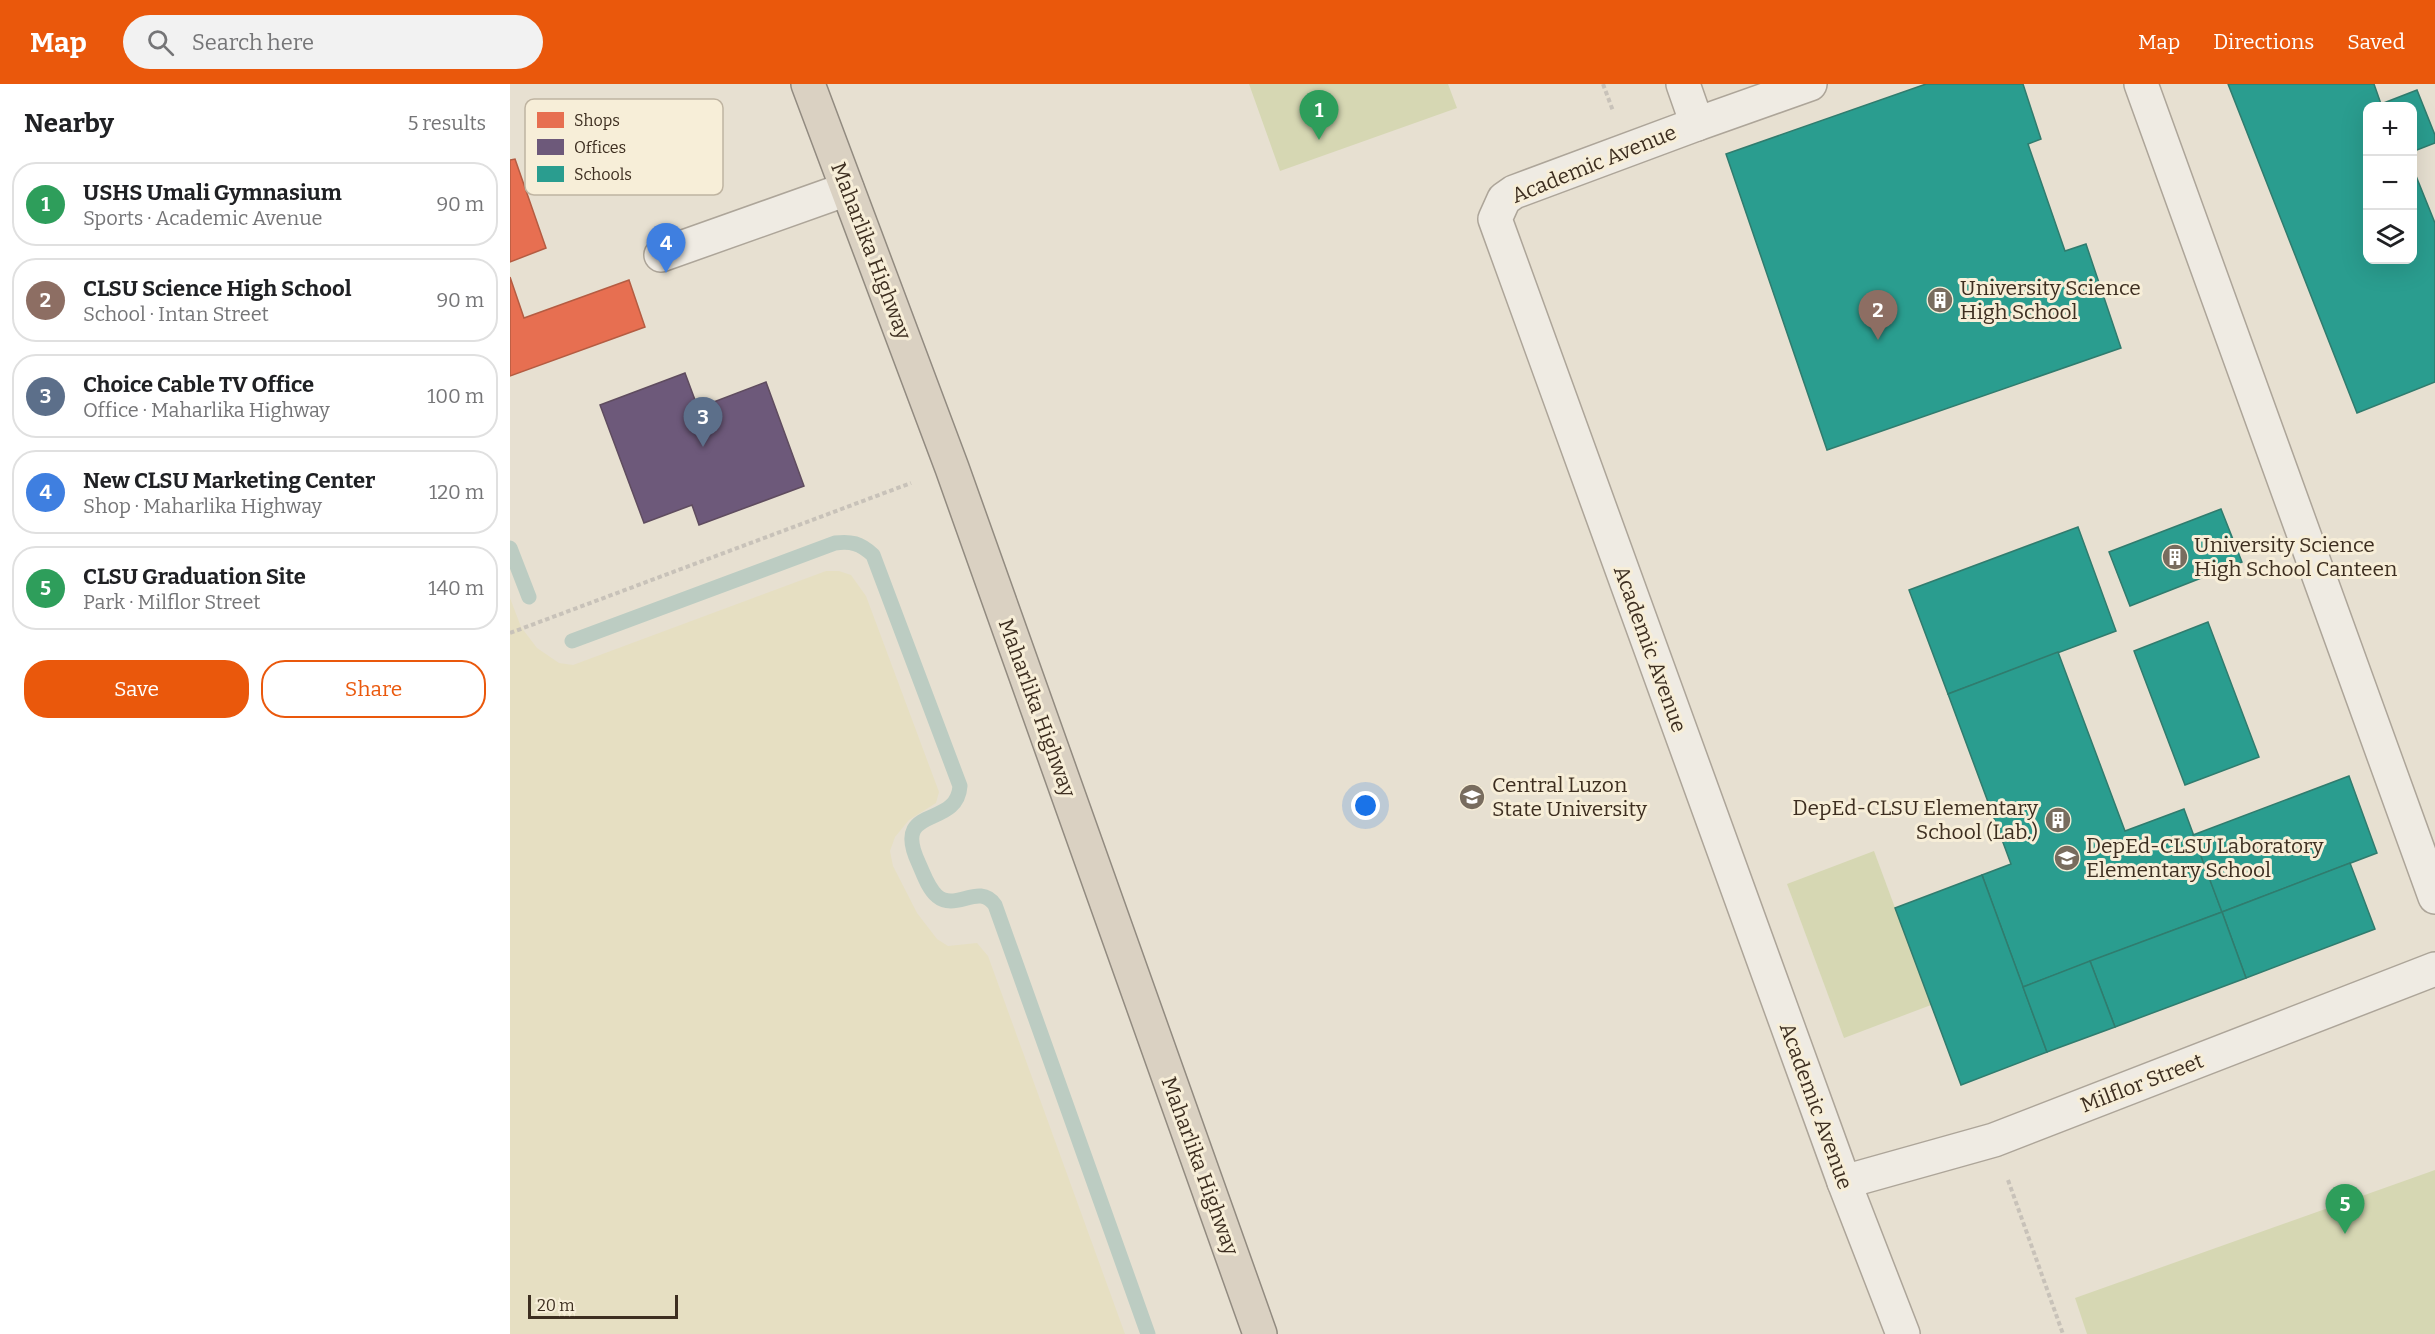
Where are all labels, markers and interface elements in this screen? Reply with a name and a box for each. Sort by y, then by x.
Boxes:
search box [123,15,543,69]
text: Map [30,26,87,59]
icon: search [144,26,177,59]
text: Search here [192,29,314,56]
text: Map [2138,29,2180,55]
text: Directions [2213,29,2314,55]
text: Saved [2347,29,2405,55]
pin: 1 [1300,91,1338,140]
legend [525,99,723,195]
map controls [2363,102,2417,264]
button: + [2363,102,2417,156]
text: Nearby [24,108,114,139]
text: 5 results [408,111,486,135]
text: Shops [574,111,620,130]
street label: Academic Avenue [1508,119,1680,209]
text: Offices [574,138,626,157]
button: − [2363,156,2417,210]
street label: Maharlika Highway [825,159,917,344]
text: Schools [574,165,632,184]
text: USHS Umali Gymnasium [83,179,342,206]
text: 1 [41,192,50,216]
text: 90 m [436,192,484,216]
text: Sports · Academic Avenue [83,206,322,230]
button: layers [2363,210,2417,264]
pin: 4 [646,224,686,273]
text: CLSU Science High School [83,275,351,302]
place label: University Science High School [1960,275,2141,325]
building icon: University Science High School [1925,285,1955,315]
text: 2 [40,288,51,312]
text: 90 m [436,288,484,312]
pin: 2 [1858,290,1898,340]
text: School · Intan Street [83,302,269,326]
text: Choice Cable TV Office [83,371,314,398]
text: 3 [40,384,51,408]
text: 100 m [427,384,484,408]
text: Office · Maharlika Highway [83,398,330,422]
pin: 3 [684,398,722,447]
text: New CLSU Marketing Center [83,467,375,494]
text: 4 [39,480,52,504]
text: 120 m [429,480,484,504]
text: Shop · Maharlika Highway [83,494,322,518]
place label: University Science High School Canteen [2194,532,2397,582]
building icon: University Science High School Canteen [2160,542,2190,572]
street label: Academic Avenue [1608,562,1692,736]
text: CLSU Graduation Site [83,563,306,590]
text: 5 [40,576,51,600]
text: 140 m [428,576,484,600]
text: Park · Milflor Street [83,590,261,614]
street label: Maharlika Highway [993,615,1082,802]
button: Save [24,660,249,718]
button: Share [261,660,486,718]
place label: Central Luzon State University [1492,772,1648,822]
school or university icon: Central Luzon State University [1457,782,1487,812]
your location [1351,791,1380,820]
place label: DepEd-CLSU Elementary School (Lab.) [1793,795,2039,845]
building icon: DepEd-CLSU Elementary School (Lab.) [2043,805,2073,835]
place label: DepEd-CLSU Laboratory Elementary School [2086,833,2325,883]
school or university icon: DepEd-CLSU Laboratory Elementary School [2052,843,2082,873]
street label: Academic Avenue [1774,1019,1858,1193]
street label: Milflor Street [2077,1048,2207,1118]
street label: Maharlika Highway [1156,1073,1245,1260]
pin: 5 [2326,1184,2364,1234]
scale bar [528,1292,678,1320]
text: 20 m [537,1296,574,1315]

